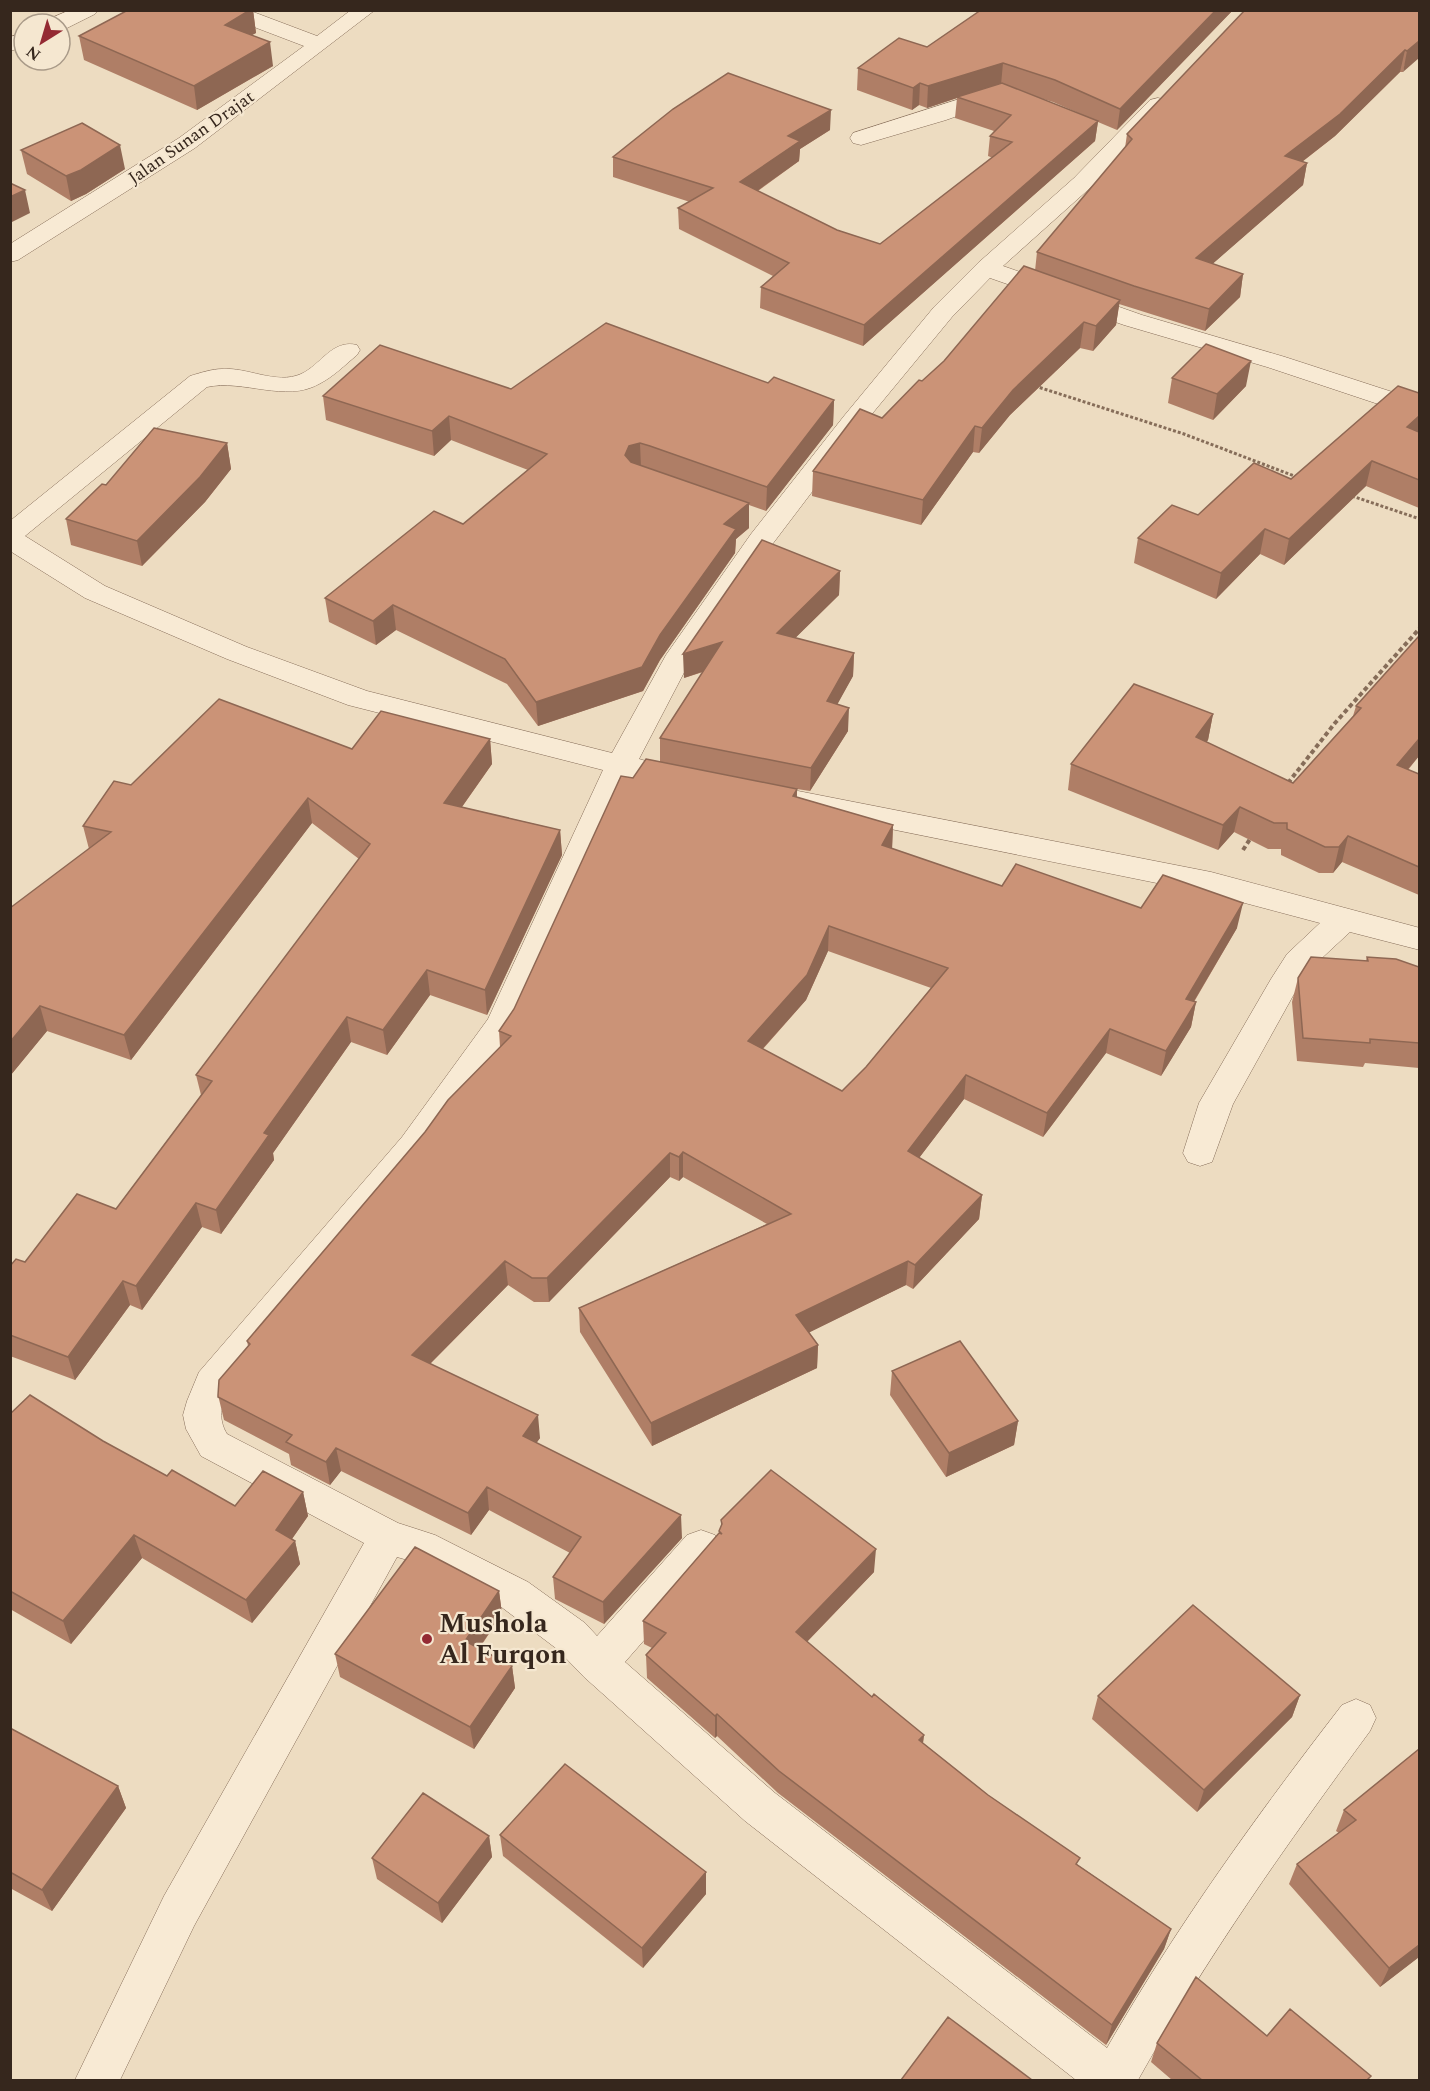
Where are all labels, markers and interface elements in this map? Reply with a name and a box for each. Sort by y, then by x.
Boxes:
north arrow [12,12,72,72]
text: N [21,40,46,67]
street label: Jalan Sunan Drajat [123,84,260,191]
place label: Mushola Al Furqon [439,1603,567,1676]
marker: Mushola Al Furqon [420,1632,434,1646]

